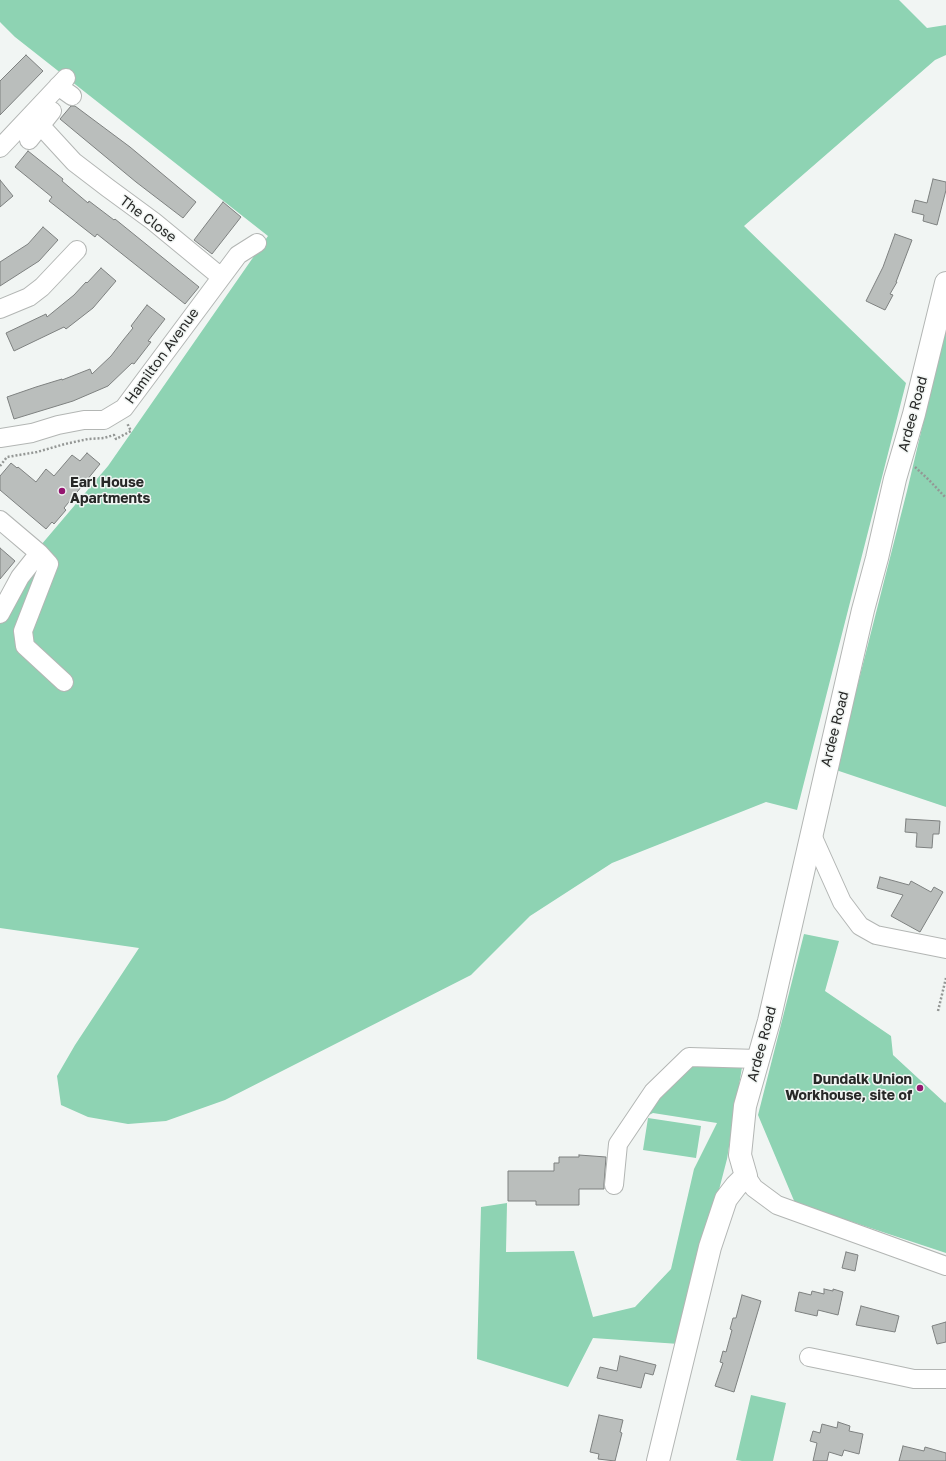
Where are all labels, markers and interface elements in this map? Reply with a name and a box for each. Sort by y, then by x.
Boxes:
street label: The Close [116,192,180,246]
street label: Hamilton Avenue [122,305,202,407]
street label: Ardee Road [895,374,931,454]
place label: Earl House Apartments [70,475,150,508]
marker: Earl House Apartments [57,486,67,496]
street label: Ardee Road [817,689,853,769]
street label: Ardee Road [744,1004,780,1084]
place label: Dundalk Union Workhouse, site of [785,1072,912,1104]
marker: Dundalk Union Workhouse, site of [915,1083,925,1093]

